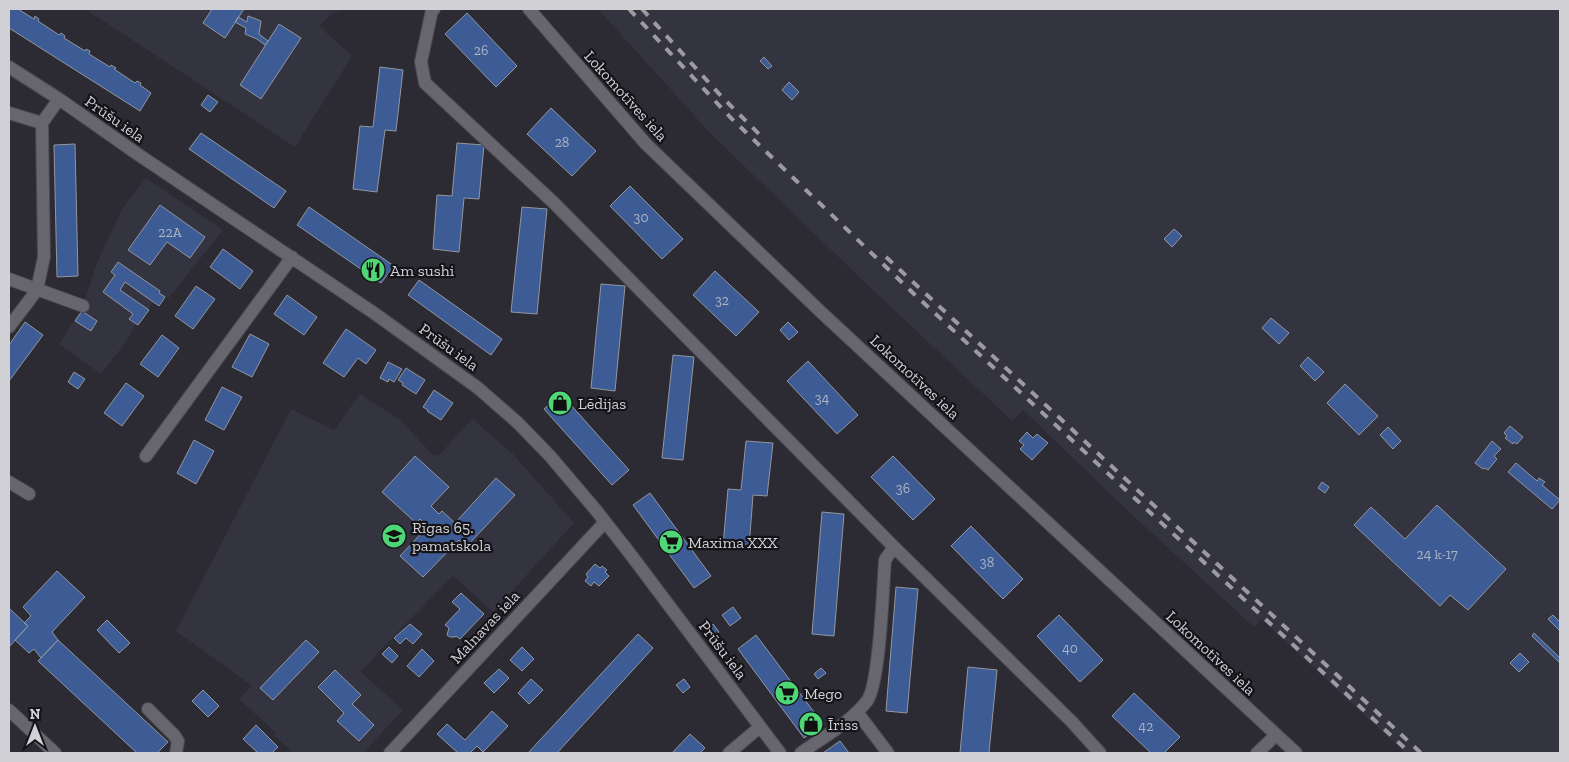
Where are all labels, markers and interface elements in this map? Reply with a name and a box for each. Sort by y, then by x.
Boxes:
house number: 26 [474,42,488,59]
street label: Lokomotīves iela [580,47,672,145]
street label: Prūšu iela [81,92,149,147]
house number: 28 [555,134,569,151]
house number: 30 [634,209,648,226]
house number: 22A [158,224,183,241]
restaurant icon: Am sushi [360,257,386,283]
place label: Am sushi [390,261,455,280]
house number: 32 [715,292,729,309]
street label: Prūšu iela [416,319,483,375]
street label: Lokomotīves iela [866,331,964,423]
shop icon: Lēdijas [547,390,573,416]
house number: 34 [815,390,830,407]
place label: Lēdijas [578,394,626,413]
house number: 36 [896,480,910,497]
place label: Rīgas 65. pamatskola [412,518,492,555]
school or university icon: Rīgas 65. pamatskola [381,523,407,549]
supermarket icon: Maxima XXX [658,529,684,555]
place label: Maxima XXX [688,533,778,552]
house number: 24 k-17 [1416,546,1458,563]
house number: 38 [980,554,994,571]
street label: Malnavas iela [446,586,524,667]
street label: Lokomotīves iela [1162,607,1260,699]
street label: Prūšu iela [695,617,751,683]
house number: 40 [1062,640,1078,657]
supermarket icon: Mego [774,680,800,706]
place label: Mego [804,684,842,703]
north arrow [10,702,60,752]
text: N [30,706,41,723]
shop icon: Īriss [798,711,824,737]
place label: Īriss [828,715,858,734]
house number: 42 [1139,718,1153,735]

